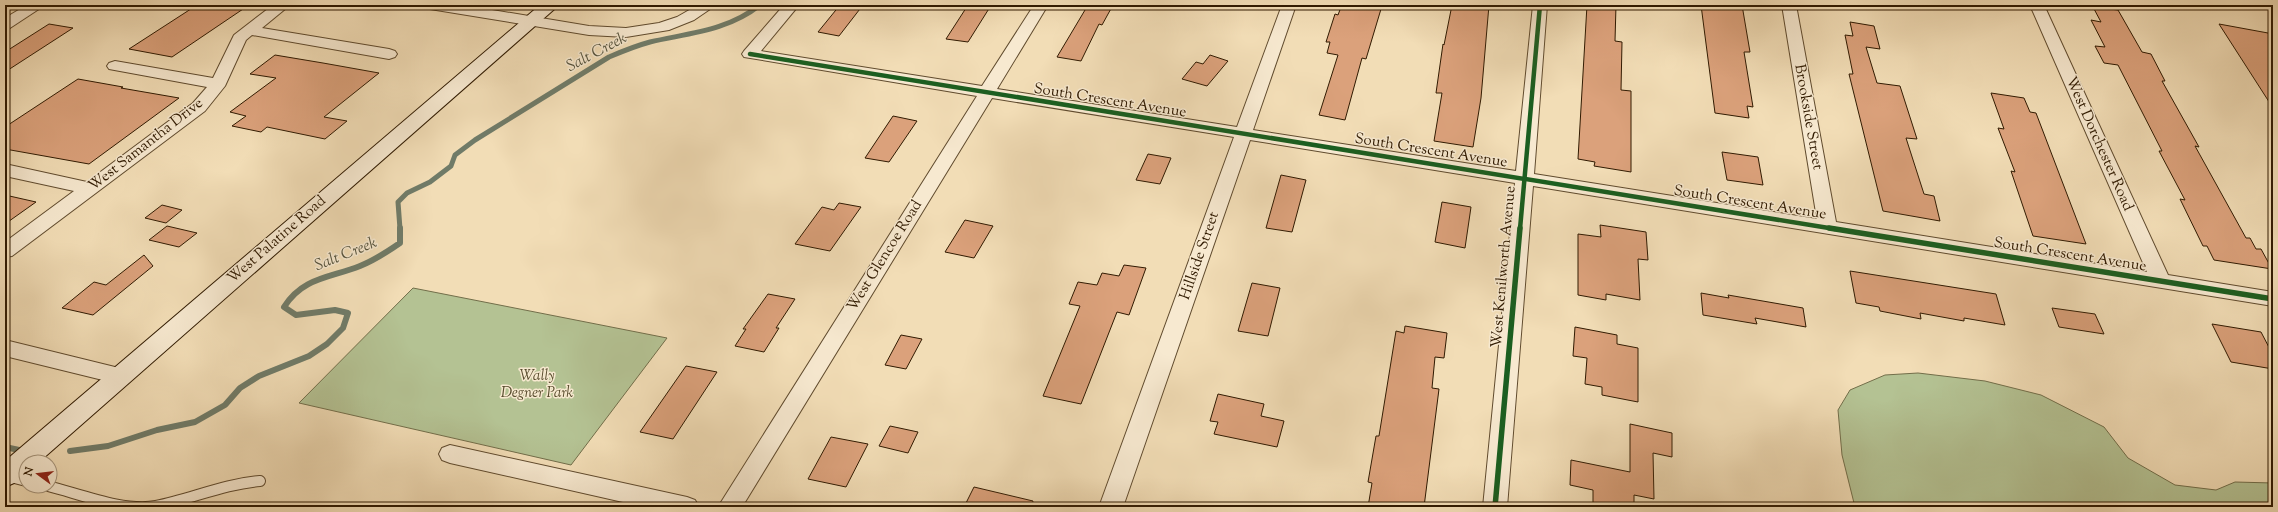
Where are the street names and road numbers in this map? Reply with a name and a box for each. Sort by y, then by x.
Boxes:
street label: Brookside Street [1788,63,1828,171]
street label: West Dorchester Road [2060,73,2138,215]
street label: South Crescent Avenue [1032,79,1188,123]
street label: West Samantha Drive [84,93,208,197]
street label: South Crescent Avenue [1353,129,1509,173]
street label: South Crescent Avenue [1672,181,1828,225]
street label: West Kenilworth Avenue [1486,185,1522,349]
street label: West Palatine Road [223,191,331,289]
street label: West Glencoe Road [842,196,928,316]
street label: Hillside Street [1175,209,1225,303]
street label: South Crescent Avenue [1992,233,2148,277]

